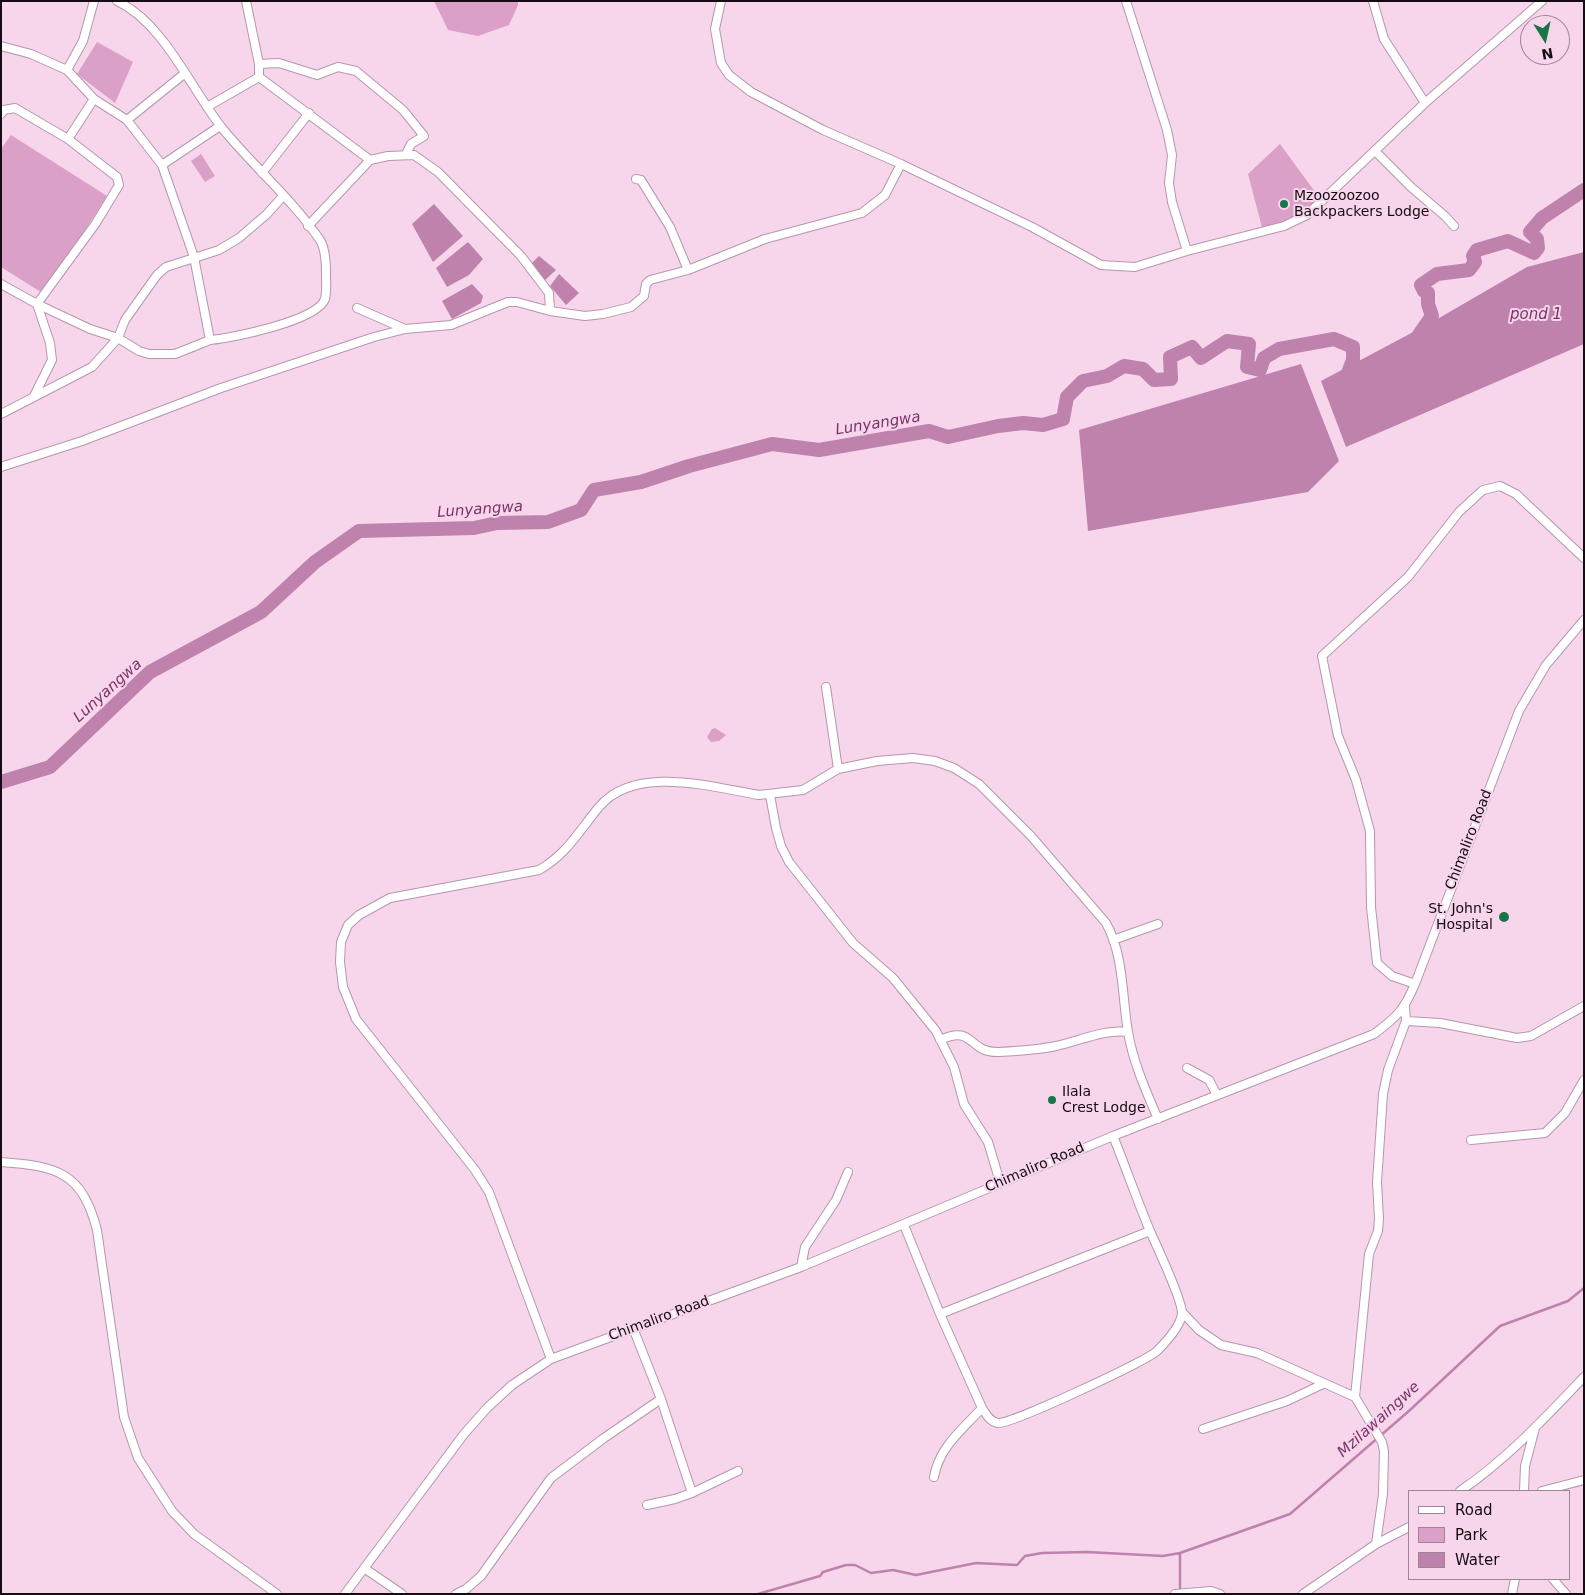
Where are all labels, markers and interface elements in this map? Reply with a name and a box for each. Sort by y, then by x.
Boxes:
north arrow [1520,15,1570,65]
text: N [1540,45,1555,63]
place label: Mzoozoozoo Backpackers Lodge [1294,188,1429,220]
marker: Mzoozoozoo Backpackers Lodge [1278,198,1290,210]
water label: pond 1 [1510,306,1562,324]
water label: Lunyangwa [834,408,922,440]
water label: Lunyangwa [437,498,523,522]
water label: Lunyangwa [70,656,146,726]
street label: Chimaliro Road [1442,787,1496,893]
place label: St. John's Hospital [1428,901,1493,934]
marker: St. John's Hospital [1497,910,1511,924]
place label: Ilala Crest Lodge [1062,1084,1146,1116]
marker: Ilala Crest Lodge [1046,1094,1058,1106]
street label: Chimaliro Road [983,1140,1087,1196]
street label: Chimaliro Road [606,1293,712,1345]
water label: Mzilawaingwe [1334,1378,1424,1462]
legend [1408,1490,1570,1580]
text: Road [1455,1501,1493,1519]
text: Park [1455,1526,1487,1544]
text: Water [1455,1551,1499,1569]

